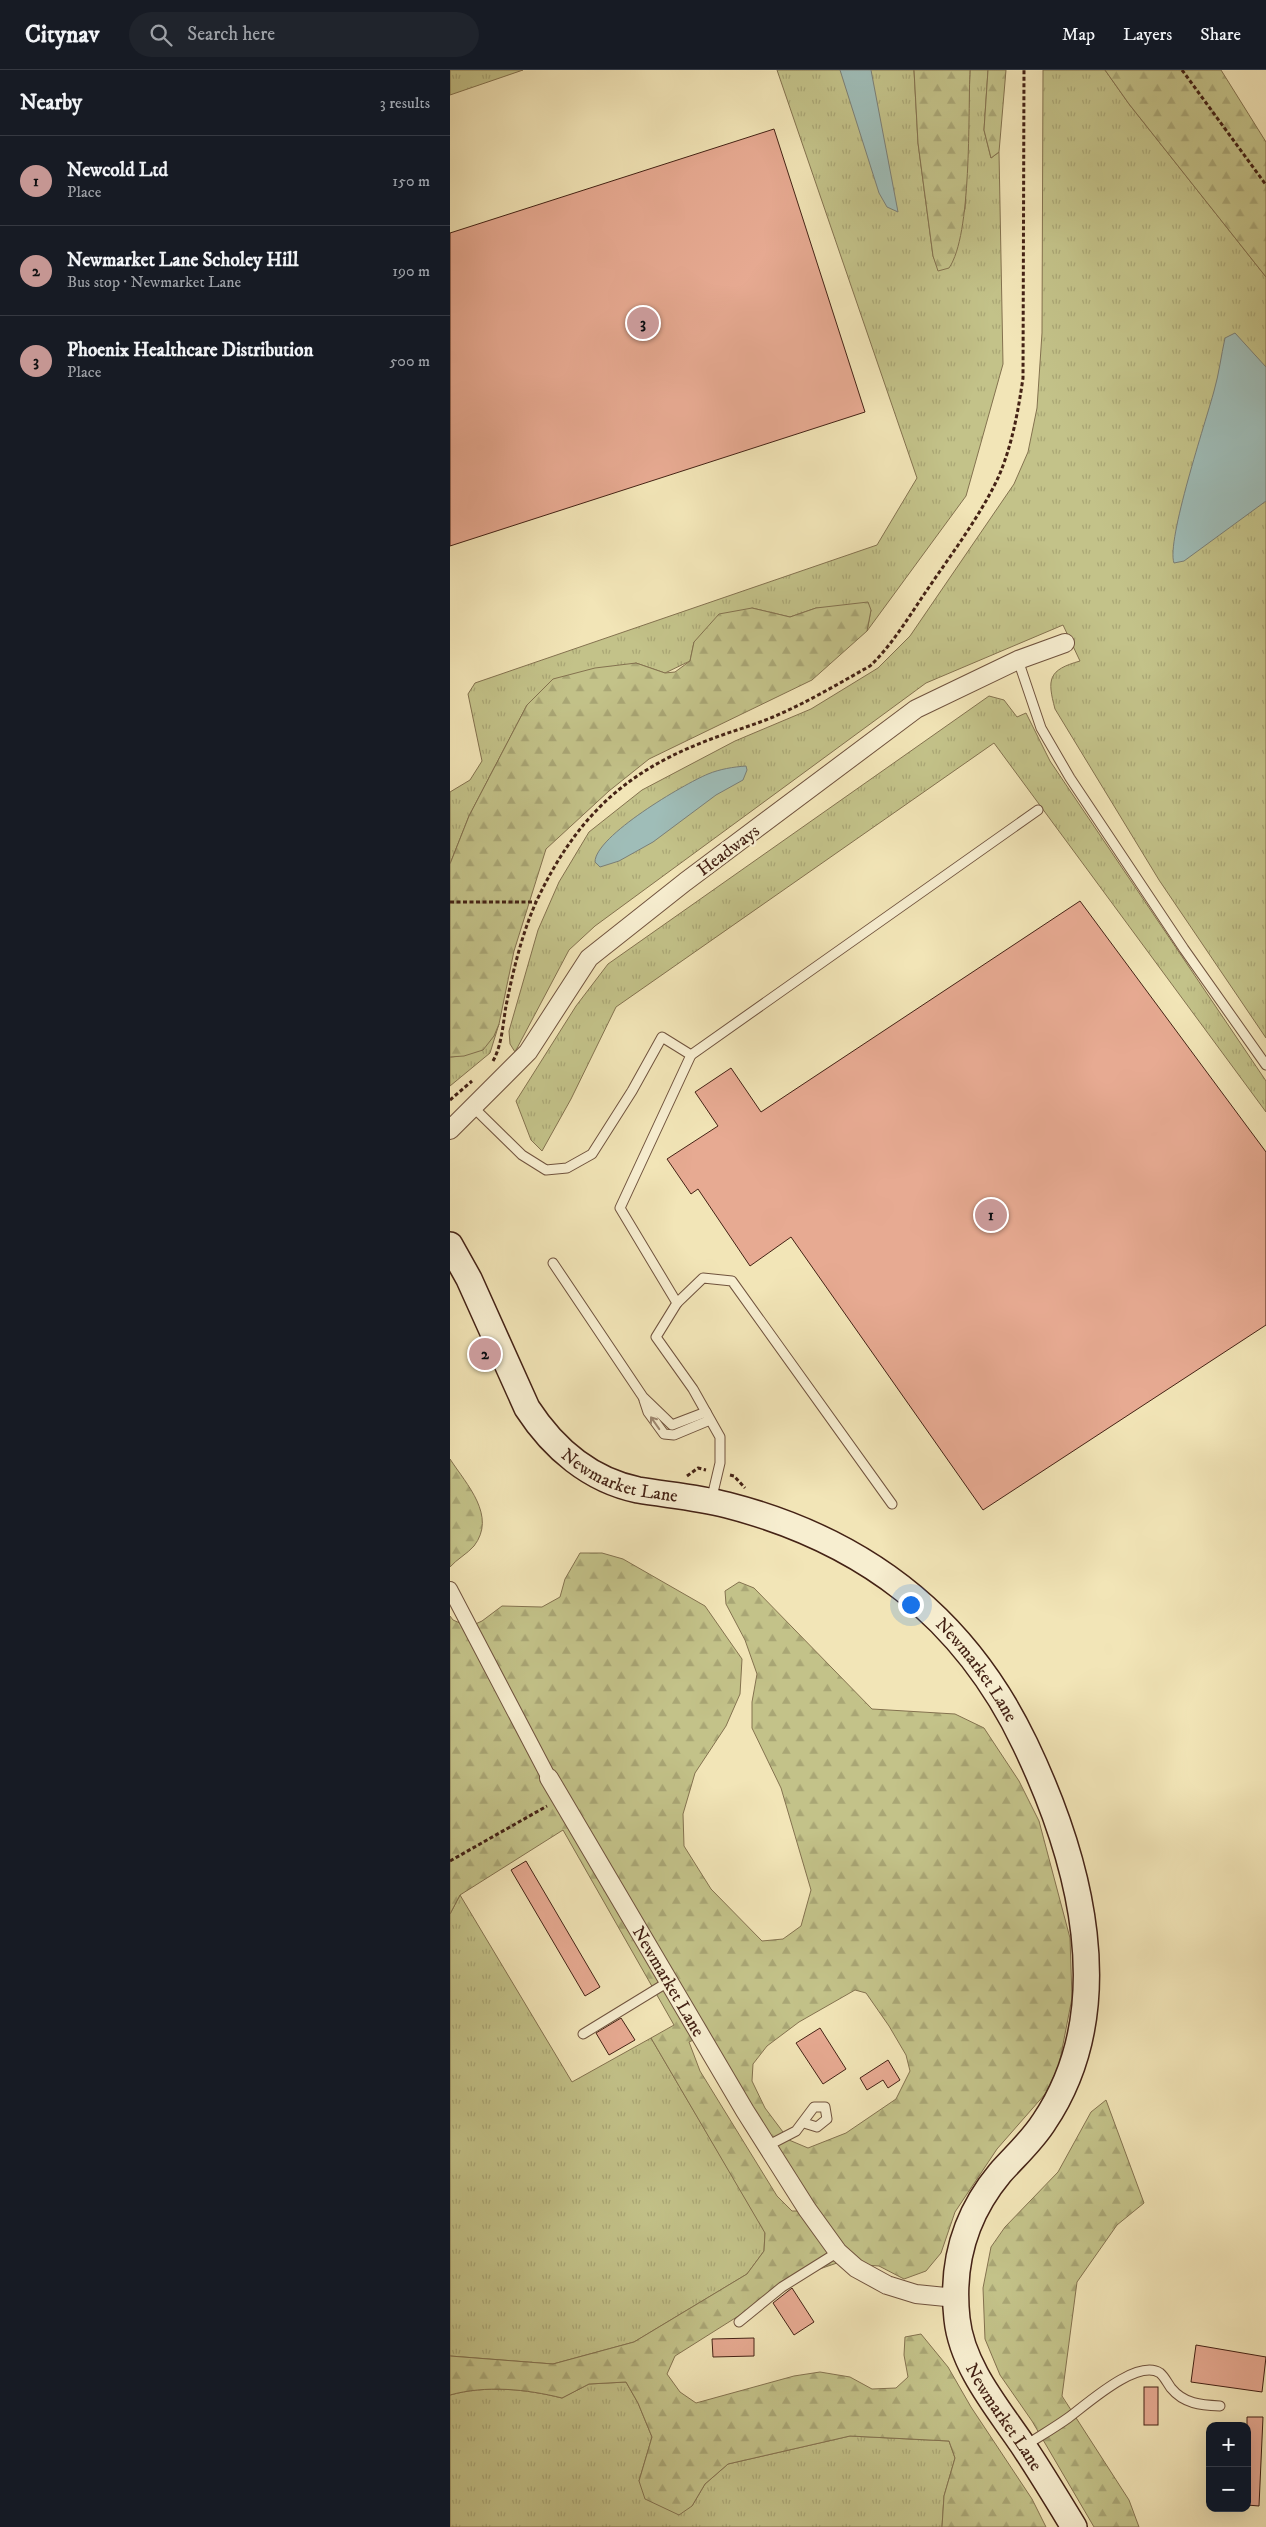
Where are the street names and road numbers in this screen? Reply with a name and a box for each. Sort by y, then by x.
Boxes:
street label: Headways [693,820,764,881]
street label: Newmarket Lane [556,1444,679,1508]
street label: Newmarket Lane [930,1614,1022,1726]
street label: Newmarket Lane [627,1923,709,2041]
street label: Newmarket Lane [960,2360,1047,2475]

